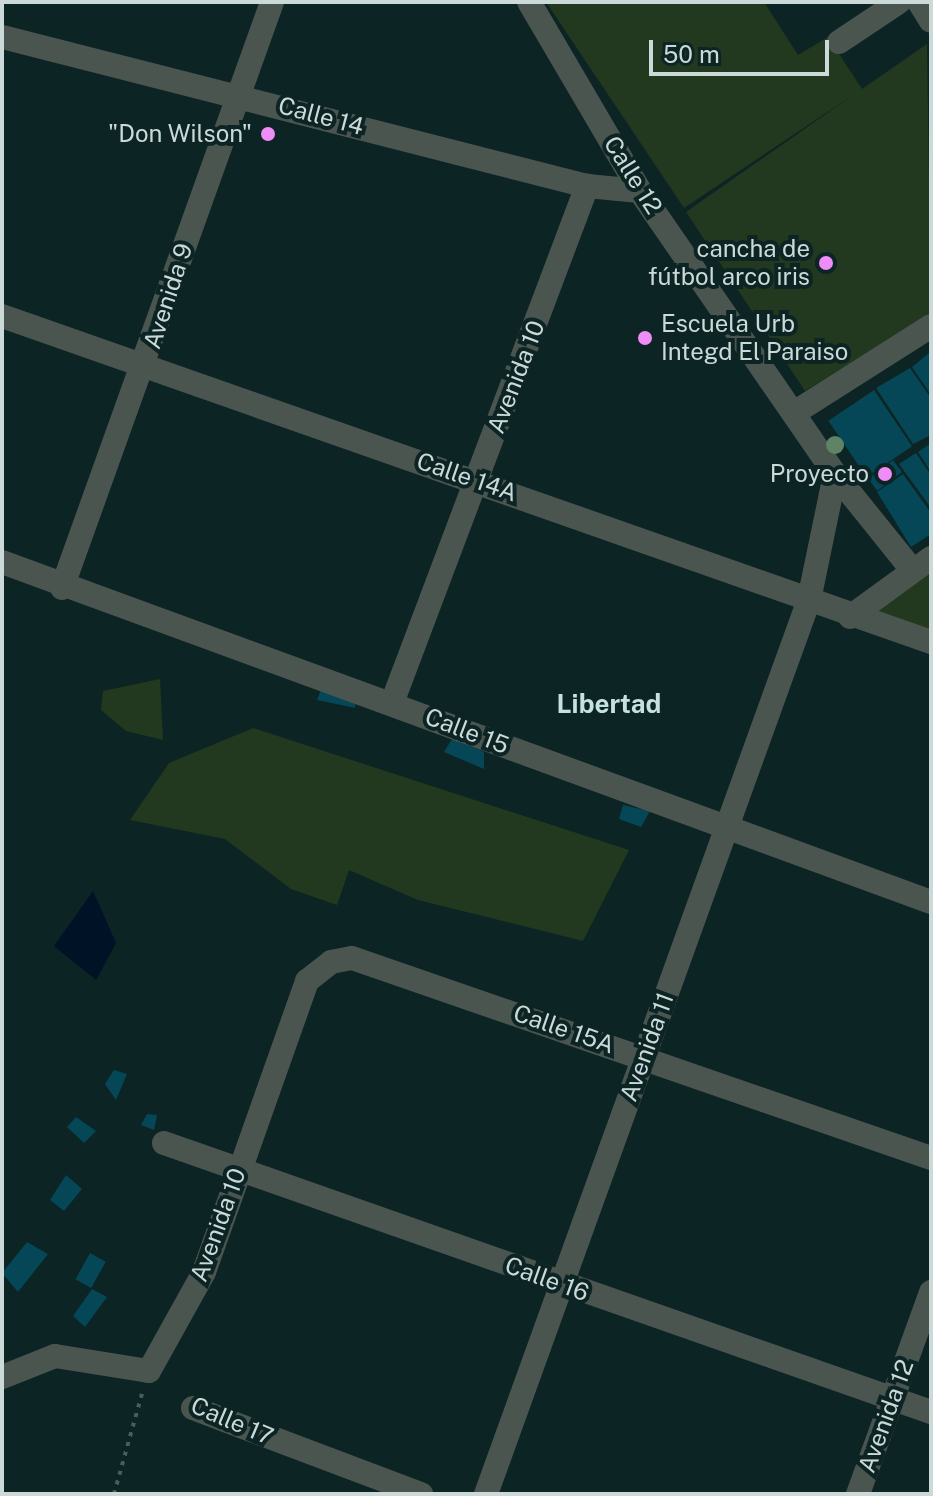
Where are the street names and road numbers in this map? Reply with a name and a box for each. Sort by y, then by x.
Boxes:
street label: Calle 14 [275,91,367,141]
street label: Calle 12 [598,131,668,219]
street label: Avenida 9 [137,240,199,352]
street label: Avenida 10 [481,316,551,438]
street label: Calle 14A [413,446,521,508]
street label: Calle 15 [421,702,513,760]
street label: Avenida 11 [614,989,680,1105]
street label: Calle 15A [510,998,618,1060]
street label: Avenida 10 [184,1164,252,1286]
street label: Calle 16 [501,1251,593,1307]
street label: Avenida 12 [852,1355,920,1477]
street label: Calle 17 [186,1391,278,1451]

